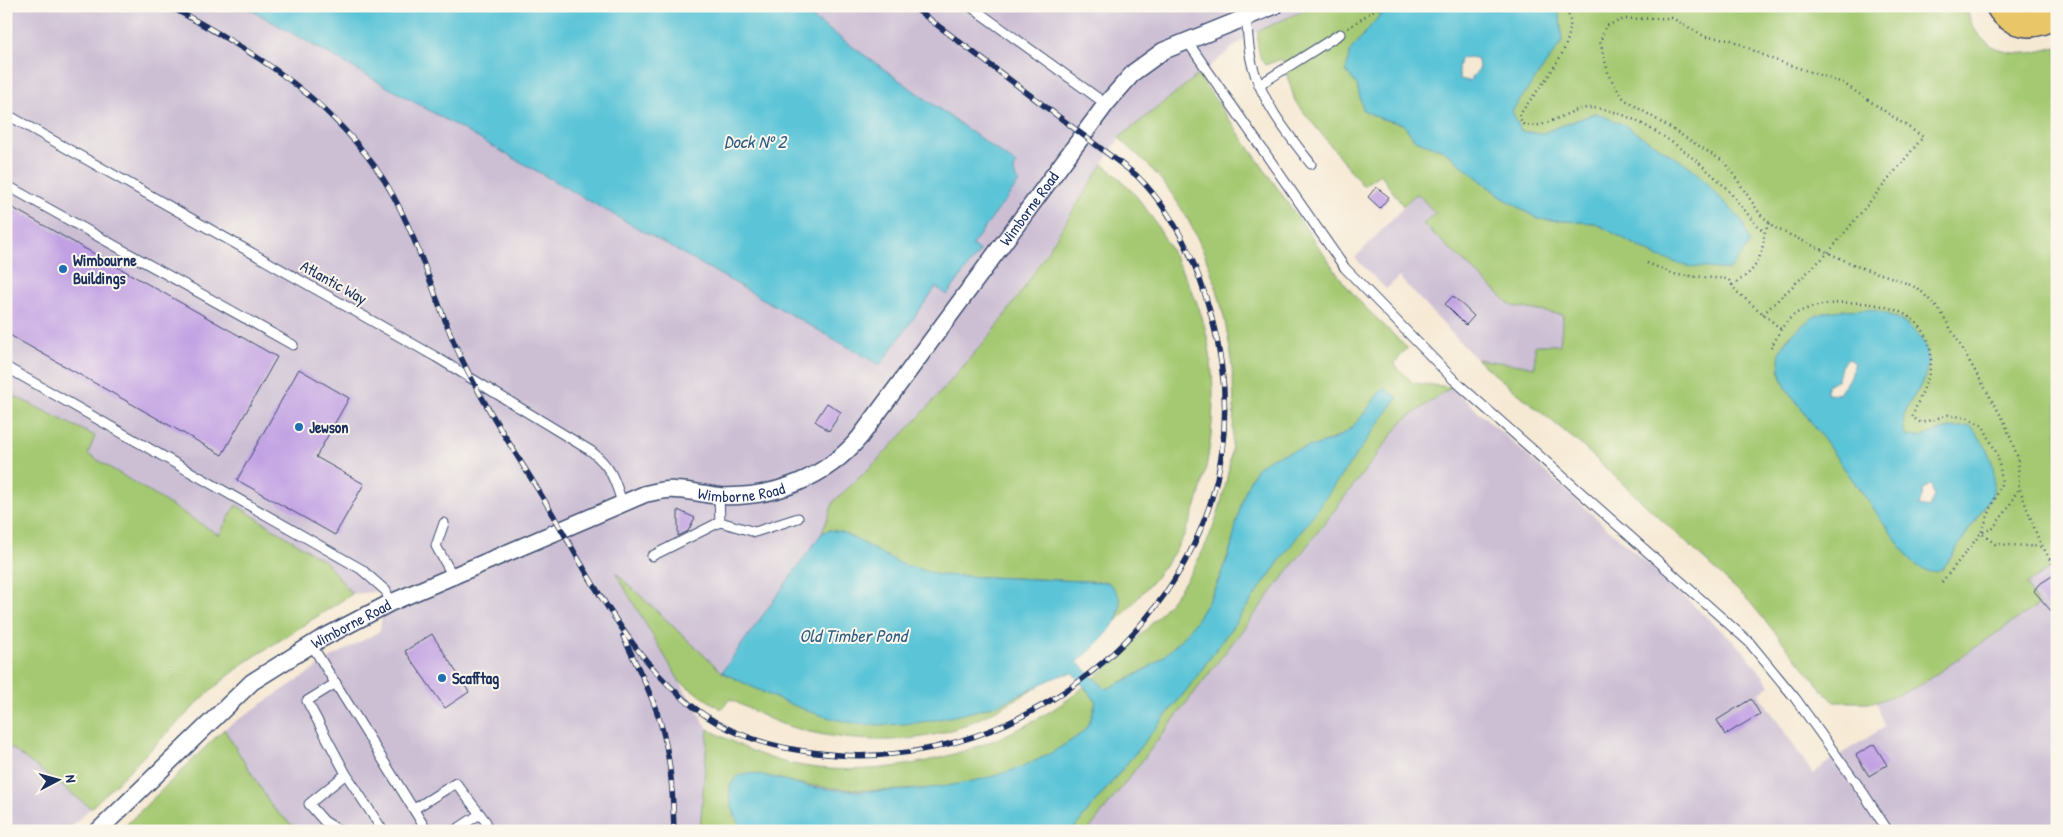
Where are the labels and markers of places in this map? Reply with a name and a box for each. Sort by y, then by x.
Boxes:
place label: Wimbourne Buildings [73,249,137,290]
marker: Wimbourne Buildings [57,263,69,275]
place label: Jewson [309,416,349,438]
marker: Jewson [293,421,305,433]
place label: Scafftag [452,667,499,690]
marker: Scafftag [436,672,448,684]

